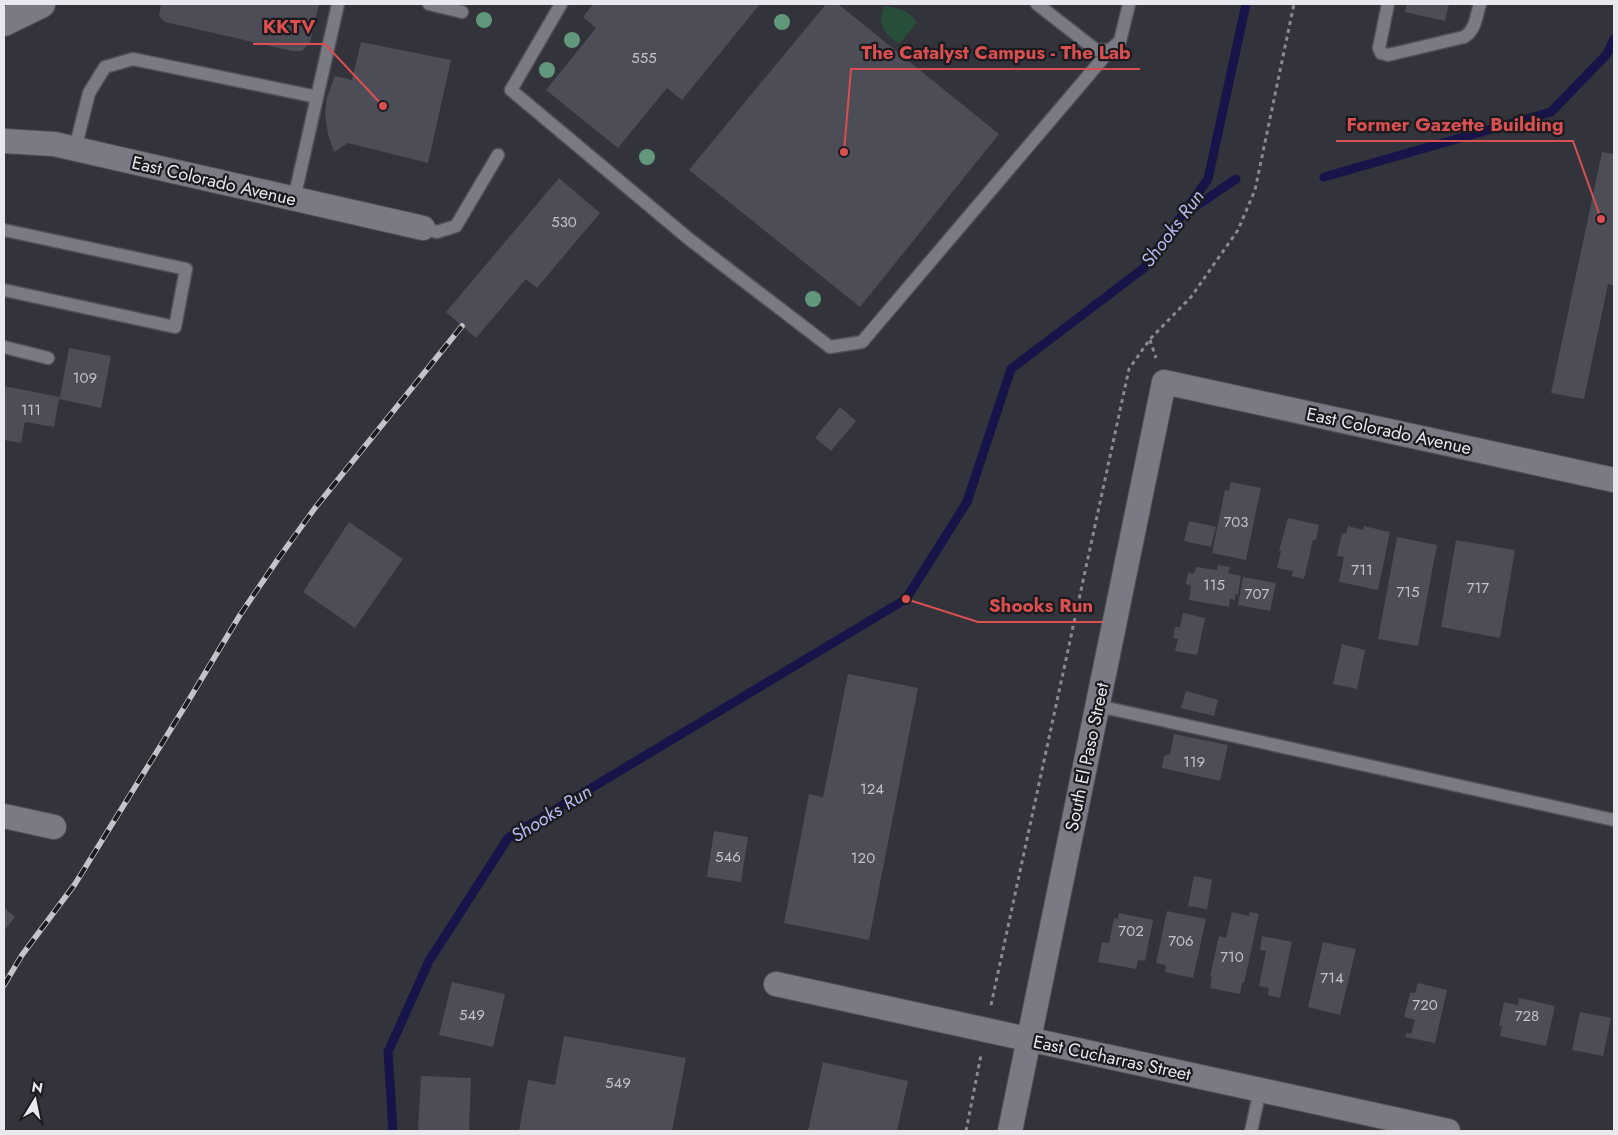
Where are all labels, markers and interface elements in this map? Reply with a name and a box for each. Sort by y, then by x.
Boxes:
callout: KKTV [253,10,325,44]
text: KKTV [263,13,315,40]
callout: The Catalyst Campus - The Lab [851,35,1140,69]
text: The Catalyst Campus - The Lab [861,39,1131,66]
house number: 555 [631,47,657,69]
callout: Former Gazette Building [1336,107,1573,141]
text: Former Gazette Building [1346,111,1564,138]
street label: East Colorado Avenue [129,149,299,213]
water label: Shooks Run [1134,184,1211,273]
house number: 530 [551,211,577,233]
house number: 109 [73,367,97,389]
house number: 111 [21,399,41,421]
street label: East Colorado Avenue [1304,401,1474,461]
house number: 703 [1223,511,1249,533]
house number: 711 [1351,559,1373,581]
house number: 115 [1203,574,1225,596]
house number: 717 [1467,577,1489,599]
house number: 715 [1396,581,1420,603]
house number: 707 [1245,583,1269,605]
callout: Shooks Run [978,588,1103,622]
text: Shooks Run [989,592,1093,619]
street label: South El Paso Street [1059,680,1116,834]
house number: 119 [1183,751,1205,773]
water label: Shooks Run [506,778,597,849]
house number: 124 [860,778,884,800]
house number: 546 [715,846,741,868]
house number: 120 [851,847,875,869]
house number: 702 [1118,920,1144,942]
house number: 706 [1168,930,1194,952]
house number: 710 [1220,946,1244,968]
house number: 714 [1320,967,1344,989]
house number: 720 [1412,994,1438,1016]
house number: 549 [459,1004,485,1026]
house number: 728 [1515,1005,1539,1027]
street label: East Cucharras Street [1031,1029,1194,1088]
house number: 549 [605,1072,631,1094]
north arrow [10,1075,60,1125]
text: N [30,1076,44,1098]

